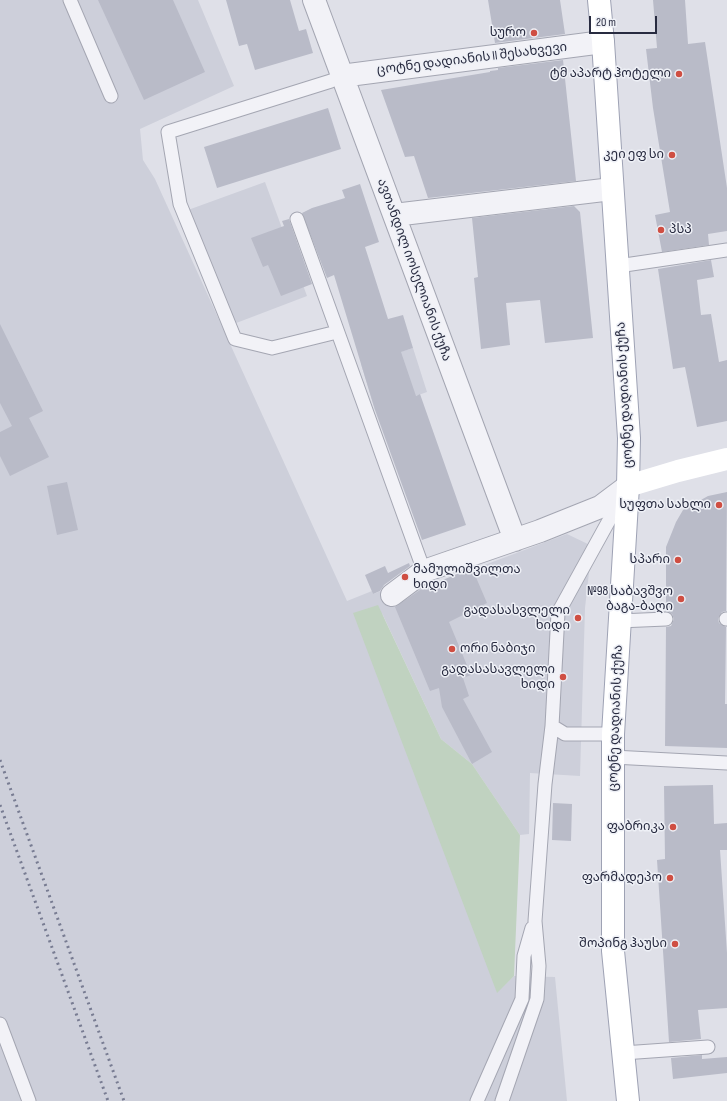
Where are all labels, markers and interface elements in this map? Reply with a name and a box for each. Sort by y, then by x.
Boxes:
scale bar [591,8,659,34]
text: 20 m [596,15,616,30]
place label: სურო [490,25,526,41]
marker: სურო [529,28,539,38]
street label: ცოტნე დადიანის II შესახვევი [376,40,568,78]
place label: ტმ აპარტ ჰოტელი [550,66,671,82]
marker: ტმ აპარტ ჰოტელი [674,69,684,79]
place label: კეი ეფ სი [603,147,664,163]
marker: კეი ეფ სი [667,150,677,160]
street label: ავთანდილ იოსელიანის ქუჩა [374,176,454,364]
place label: პსპ [669,222,692,238]
marker: პსპ [656,225,666,235]
street label: ცოტნე დადიანის ქუჩა [613,321,637,469]
place label: სუფთა სახლი [619,497,711,513]
marker: სუფთა სახლი [714,500,724,510]
place label: სპარი [630,552,670,568]
marker: სპარი [673,555,683,565]
place label: მამულიშვილთა ხიდი [413,562,521,593]
marker: მამულიშვილთა ხიდი [400,572,410,582]
place label: №98 საბავშვო ბაგა-ბაღი [587,584,673,615]
marker: №98 საბავშვო ბაგა-ბაღი [676,594,686,604]
place label: გადასასვლელი ხიდი [463,603,570,634]
marker: გადასასვლელი ხიდი [573,613,583,623]
place label: ორი ნაბიჯი [460,641,535,657]
marker: ორი ნაბიჯი [447,644,457,654]
street label: ცოტნე დადიანის ქუჩა [606,644,626,792]
place label: გადასასავლელი ხიდი [441,662,555,693]
marker: გადასასავლელი ხიდი [558,672,568,682]
place label: ფაბრიკა [607,819,665,835]
marker: ფაბრიკა [668,822,678,832]
place label: ფარმადეპო [582,870,662,886]
marker: ფარმადეპო [665,873,675,883]
place label: შოპინგ ჰაუსი [579,936,667,952]
marker: შოპინგ ჰაუსი [670,939,680,949]

